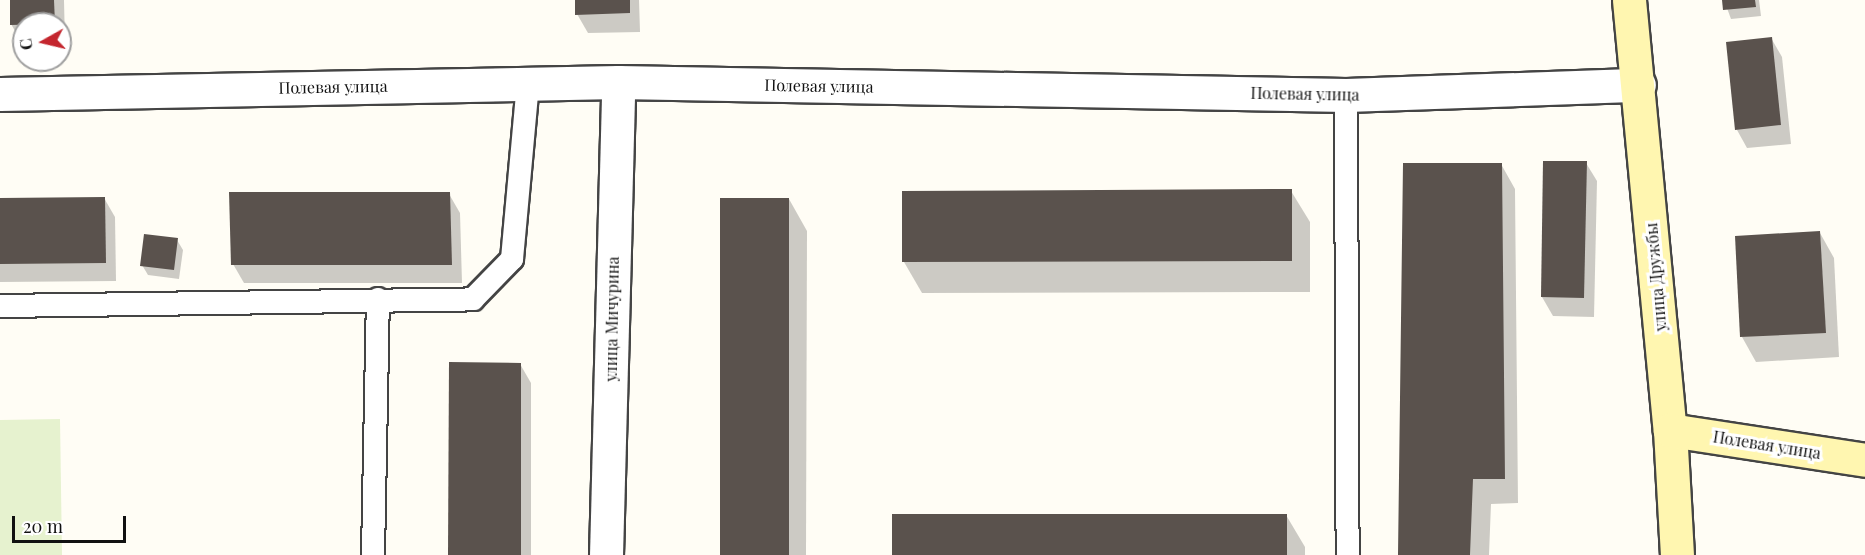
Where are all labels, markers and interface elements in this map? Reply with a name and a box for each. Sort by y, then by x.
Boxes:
north arrow [12,12,72,72]
text: С [14,37,37,51]
street label: Полевая улица [764,75,874,97]
street label: Полевая улица [278,76,388,98]
street label: Полевая улица [1250,83,1360,105]
street label: улица Дружбы [1642,222,1670,332]
street label: улица Мичурина [601,256,623,382]
street label: Полевая улица [1712,427,1822,463]
scale bar [15,504,129,542]
text: 20 m [23,514,63,538]

